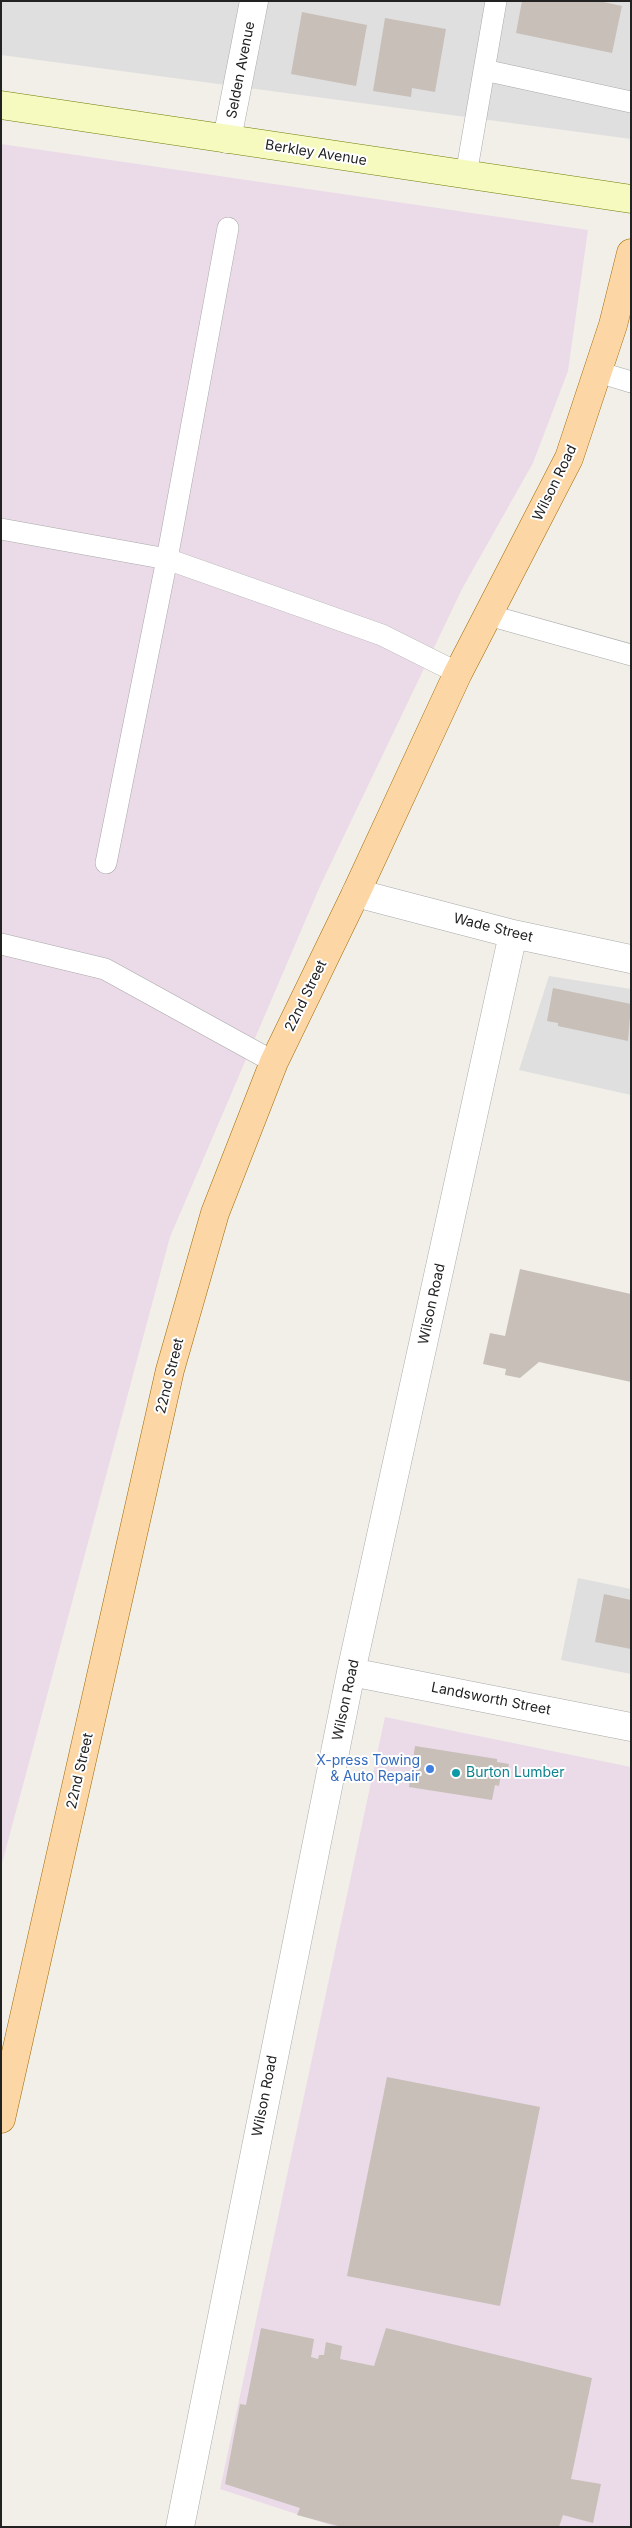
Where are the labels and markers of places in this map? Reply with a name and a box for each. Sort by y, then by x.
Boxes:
place label: X-press Towing & Auto Repair [316,1753,420,1785]
marker: X-press Towing & Auto Repair [424,1763,436,1775]
place label: Burton Lumber [466,1765,564,1781]
marker: Burton Lumber [450,1767,462,1779]

